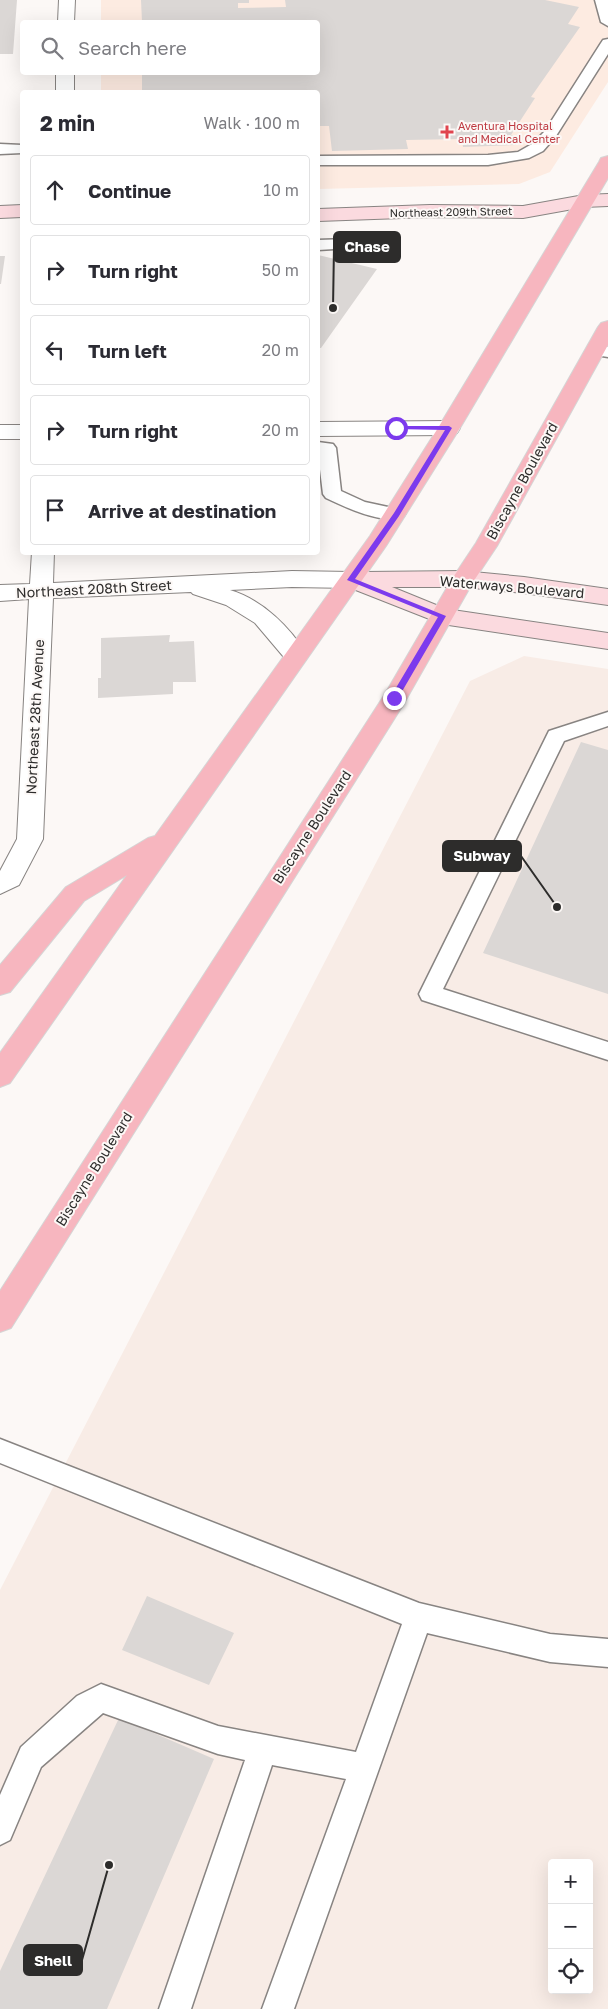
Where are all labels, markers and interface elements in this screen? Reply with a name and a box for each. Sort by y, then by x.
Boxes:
search box [20,20,320,75]
icon: search [38,34,66,62]
text: Search here [78,36,187,59]
text: 2 min [40,110,95,136]
text: Walk · 100 m [204,113,300,133]
place label: Aventura Hospital and Medical Center [458,119,561,145]
marker: Aventura Hospital and Medical Center [440,125,454,139]
icon: ahead [41,176,69,204]
text: Continue [88,179,171,202]
text: 10 m [263,180,299,200]
street label: Northeast 209th Street [390,204,512,219]
callout: Chase [334,232,400,262]
text: Chase [344,237,390,255]
icon: right [41,256,69,284]
text: Turn right [88,259,178,282]
text: 50 m [262,260,299,280]
icon: left [41,336,69,364]
text: Turn left [88,339,167,362]
text: 20 m [262,340,299,360]
icon: right [41,416,69,444]
route start [385,417,408,440]
text: Turn right [88,419,178,442]
street label: Biscayne Boulevard [482,419,561,542]
text: 20 m [262,420,299,440]
icon: arrive [41,496,69,524]
text: Arrive at destination [88,499,276,522]
street label: Waterways Boulevard [439,572,585,601]
street label: Northeast 208th Street [16,576,172,601]
street label: Northeast 28th Avenue [22,639,47,795]
route end [383,687,406,710]
street label: Biscayne Boulevard [269,767,355,887]
callout: Subway [443,841,521,871]
text: Subway [453,846,511,864]
street label: Biscayne Boulevard [52,1108,136,1229]
map controls [548,1859,593,1994]
button: + [548,1859,593,1904]
button: − [548,1904,593,1949]
callout: Shell [24,1945,82,1975]
button: locate [548,1949,593,1994]
text: Shell [34,1951,72,1969]

